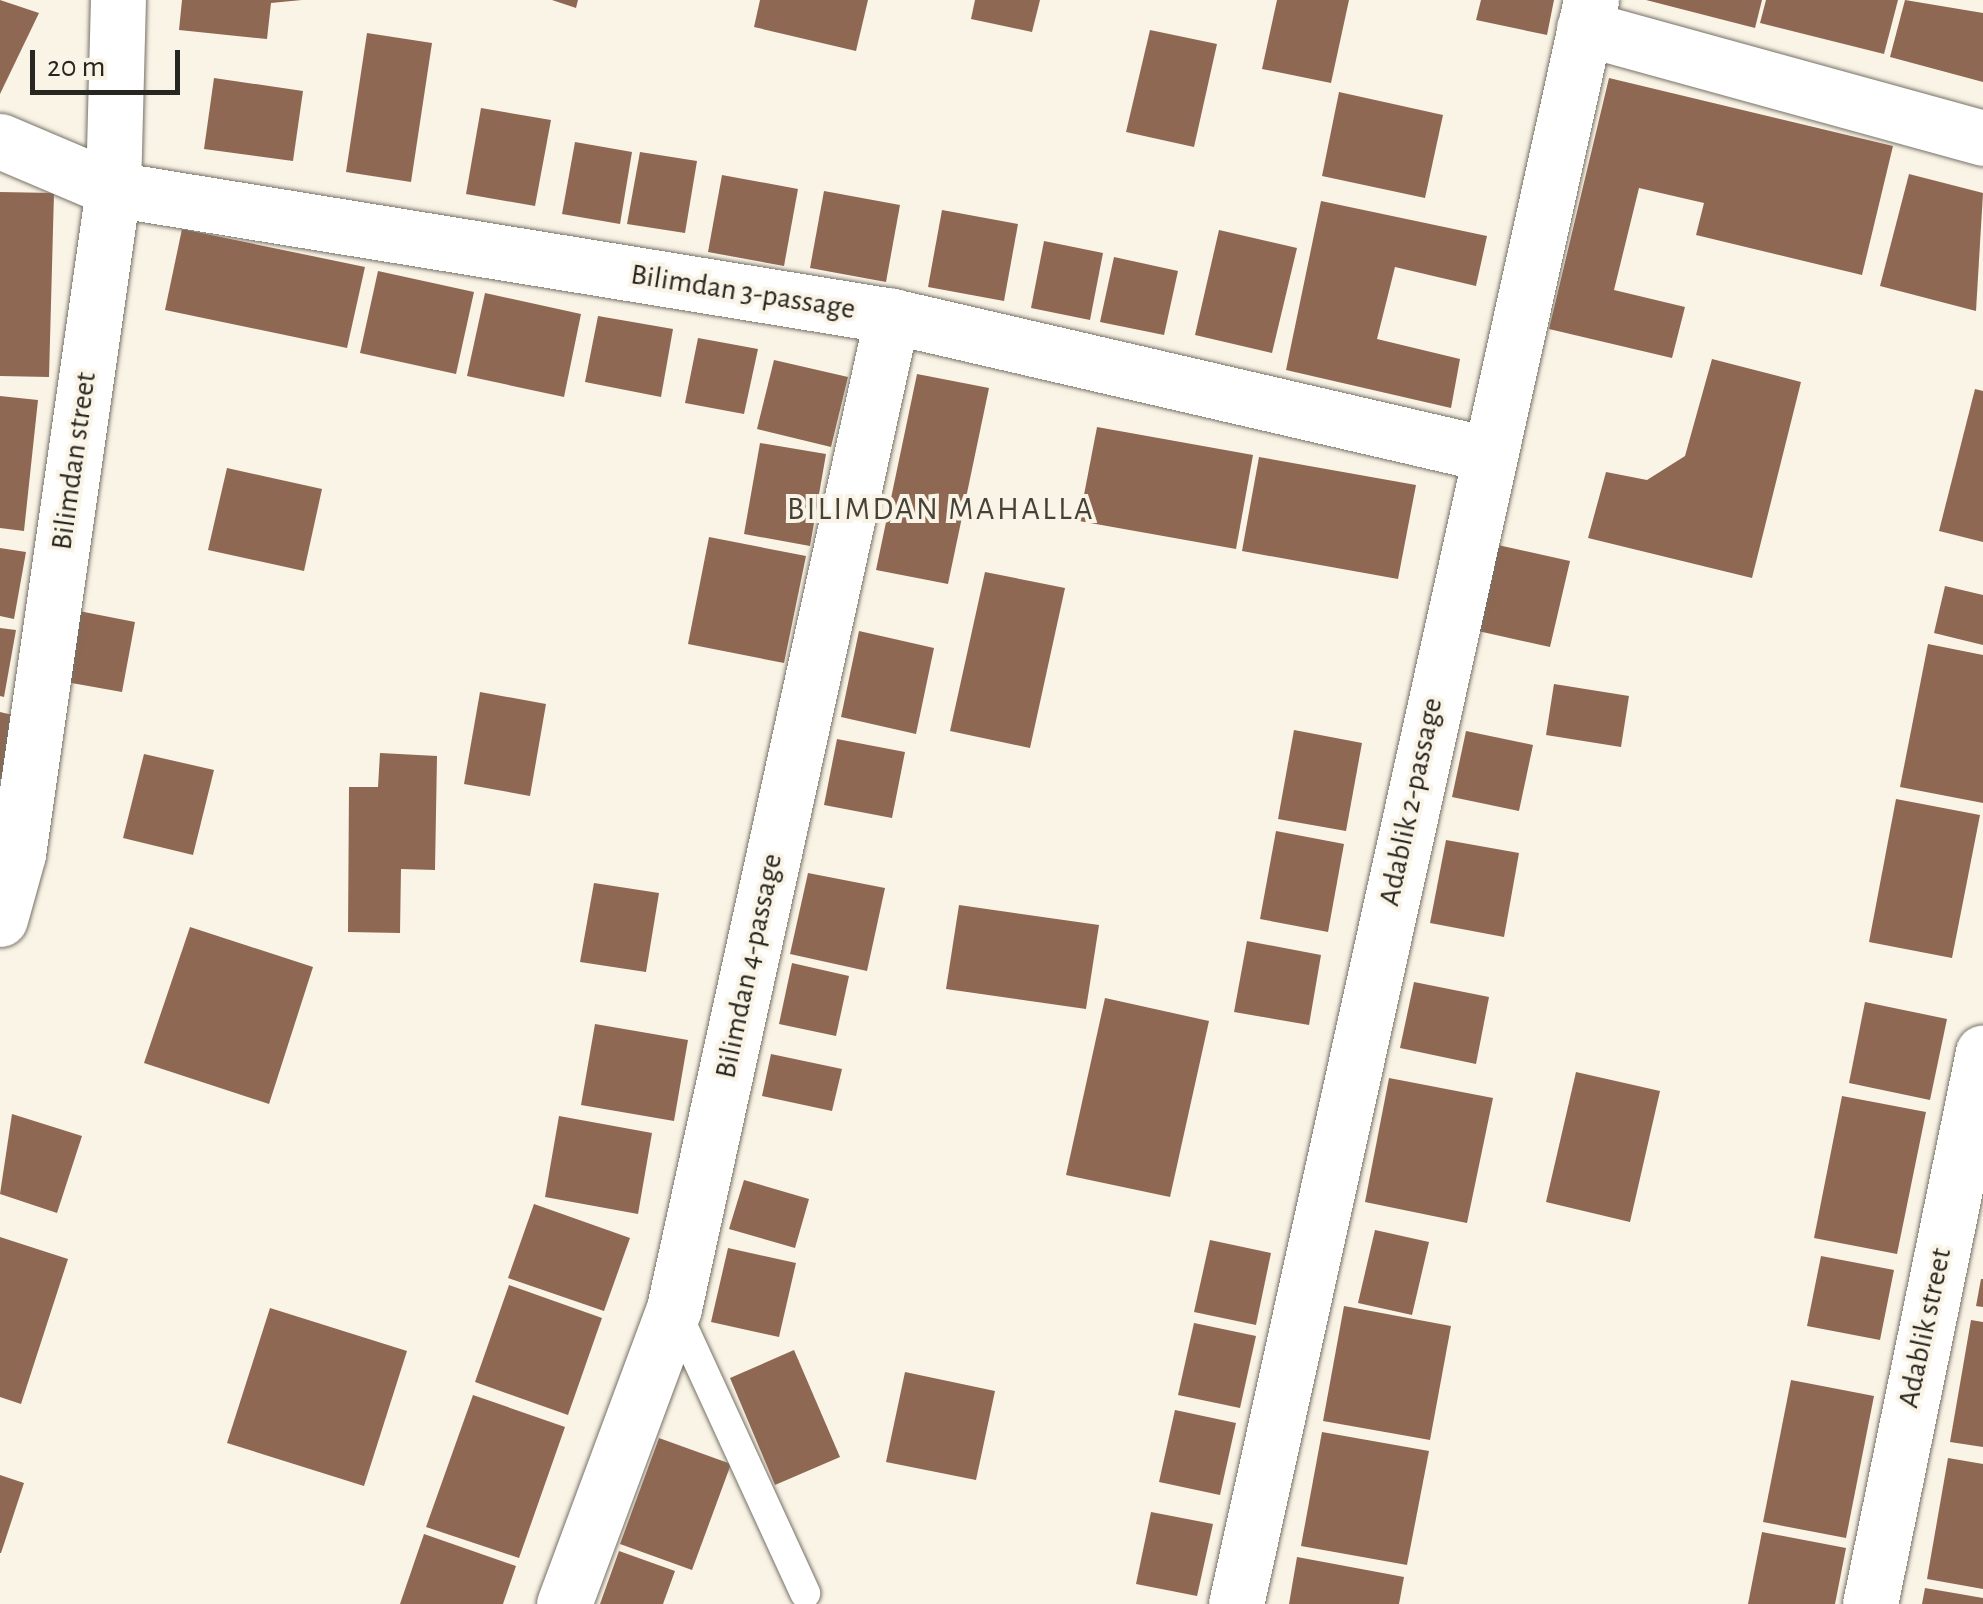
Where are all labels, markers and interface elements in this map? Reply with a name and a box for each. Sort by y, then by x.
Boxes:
scale bar [35,30,185,92]
text: 20 m [47,52,105,82]
street label: Bilimdan 3-passage [628,256,858,328]
street label: Bilimdan street [44,370,104,552]
district label: BILIMDAN MAHALLA [787,490,1095,528]
street label: Аdаblik 2-passage [1371,695,1451,909]
street label: Bilimdan 4-passage [708,850,790,1082]
street label: Adablik street [1891,1245,1959,1411]

